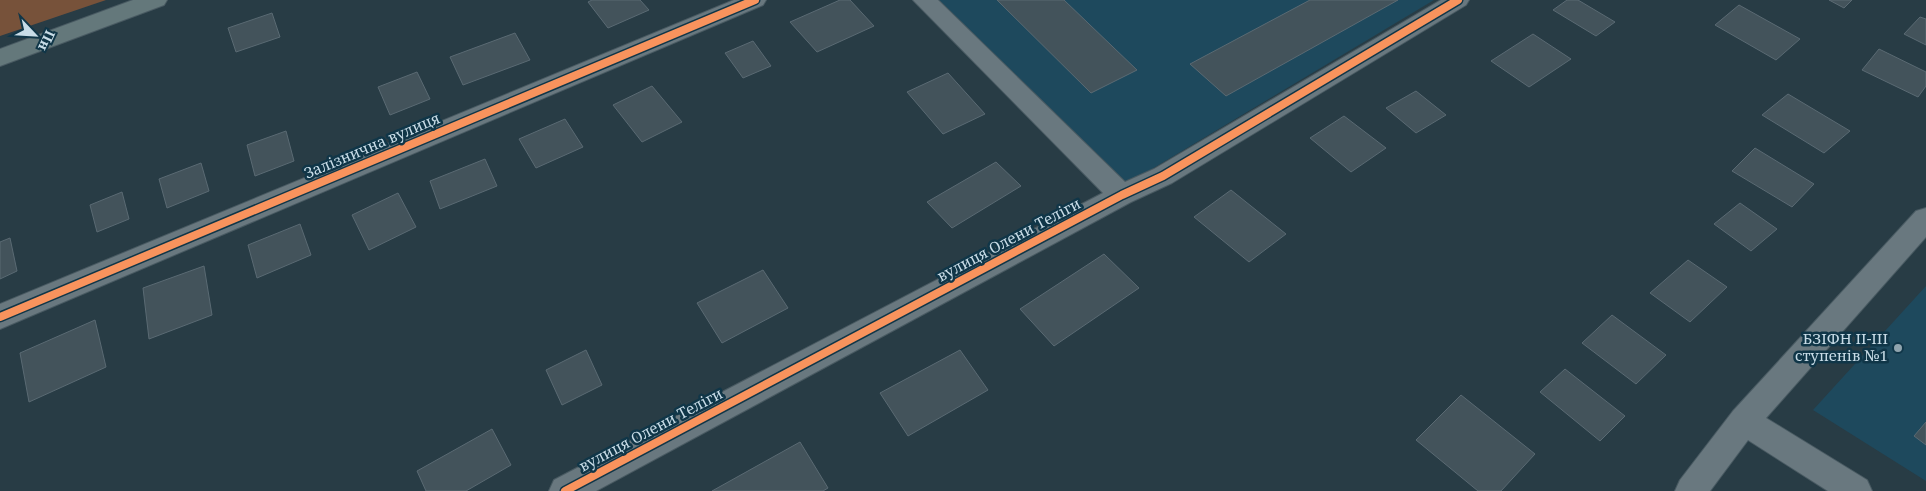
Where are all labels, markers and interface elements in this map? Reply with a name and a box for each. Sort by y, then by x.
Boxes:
north arrow [10,10,60,60]
text: Пн [34,27,60,55]
street label: Залізнична вулиця [301,107,443,183]
street label: вулиця Олени Теліги [933,193,1084,285]
place label: БЗІФН ІІ-ІІІ ступенів №1 [1795,328,1888,365]
marker: БЗІФН ІІ-ІІІ ступенів №1 [1892,342,1904,354]
street label: вулиця Олени Теліги [575,383,726,475]

